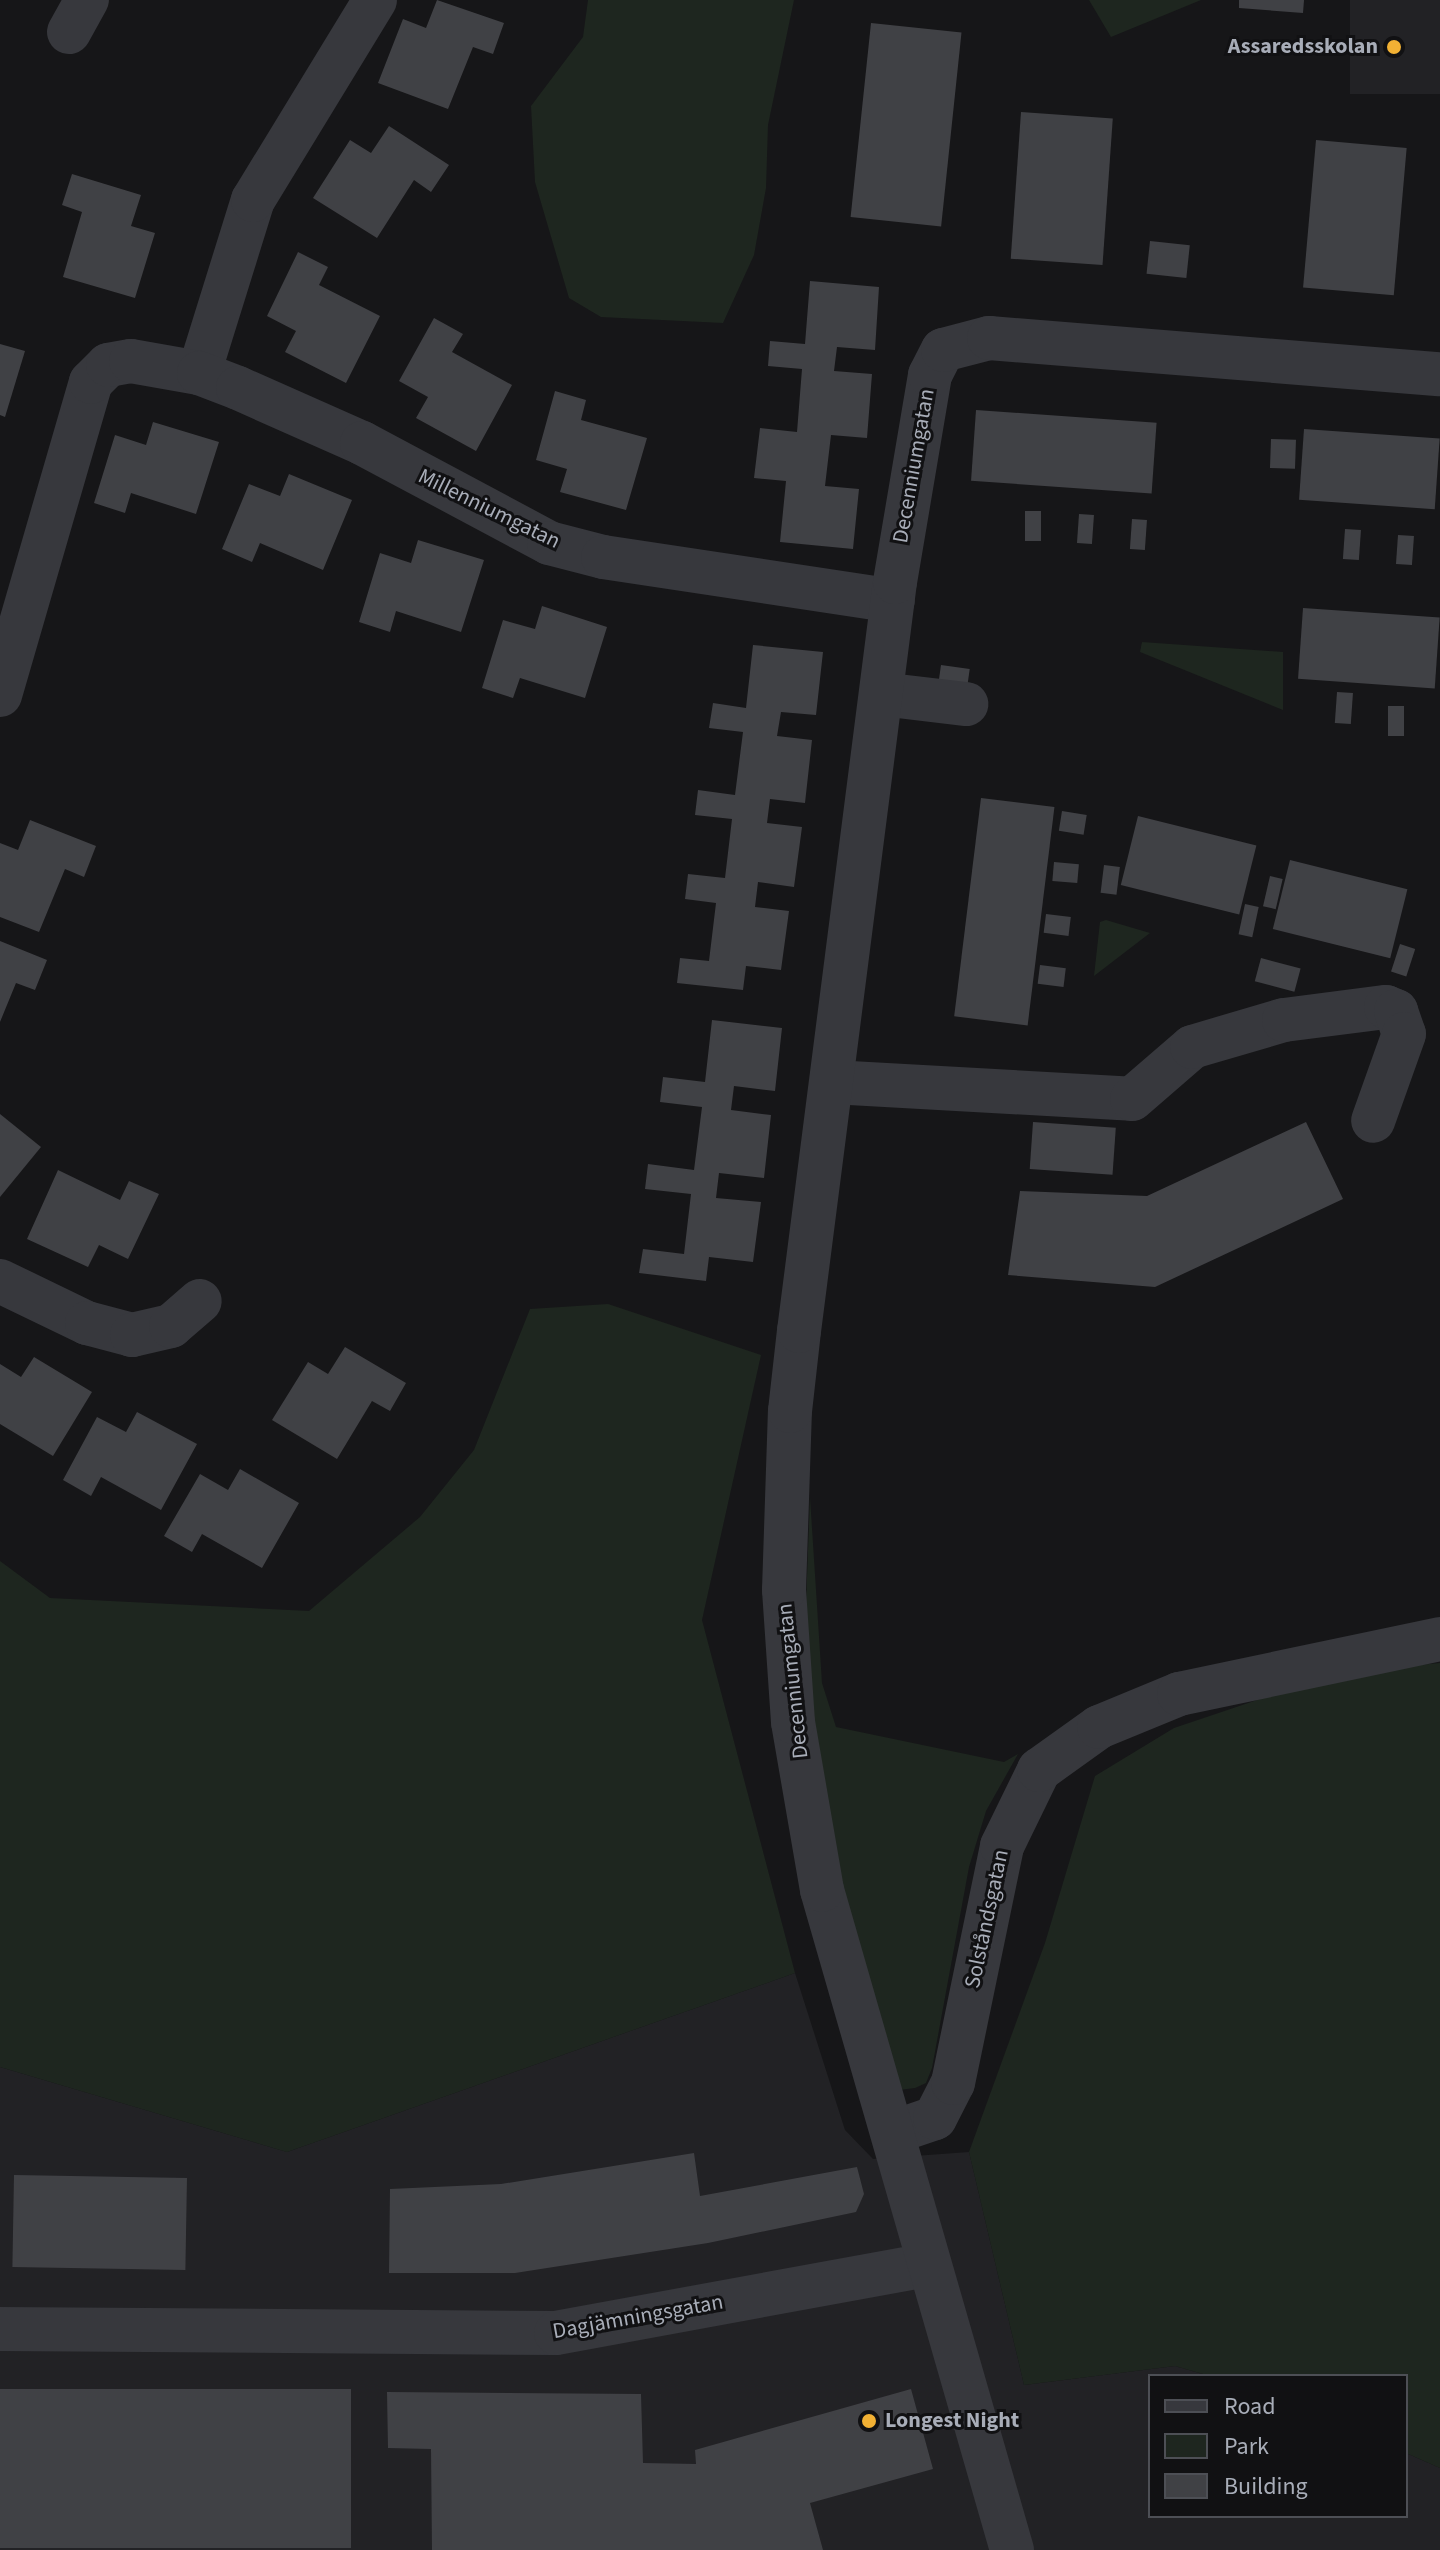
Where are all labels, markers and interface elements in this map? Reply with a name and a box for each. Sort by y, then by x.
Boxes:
place label: Assaredsskolan [1228,34,1378,60]
marker: Assaredsskolan [1385,38,1403,56]
street label: Decenniumgatan [887,387,941,545]
street label: Millenniumgatan [414,463,564,555]
street label: Decenniumgatan [772,1602,814,1760]
street label: Solståndsgatan [959,1847,1015,1991]
street label: Dagjämningsgatan [551,2289,725,2345]
legend [1148,2374,1408,2518]
text: Road [1224,2389,1276,2424]
place label: Longest Night [885,2408,1019,2434]
marker: Longest Night [860,2412,878,2430]
text: Park [1224,2429,1269,2464]
text: Building [1224,2469,1308,2504]

